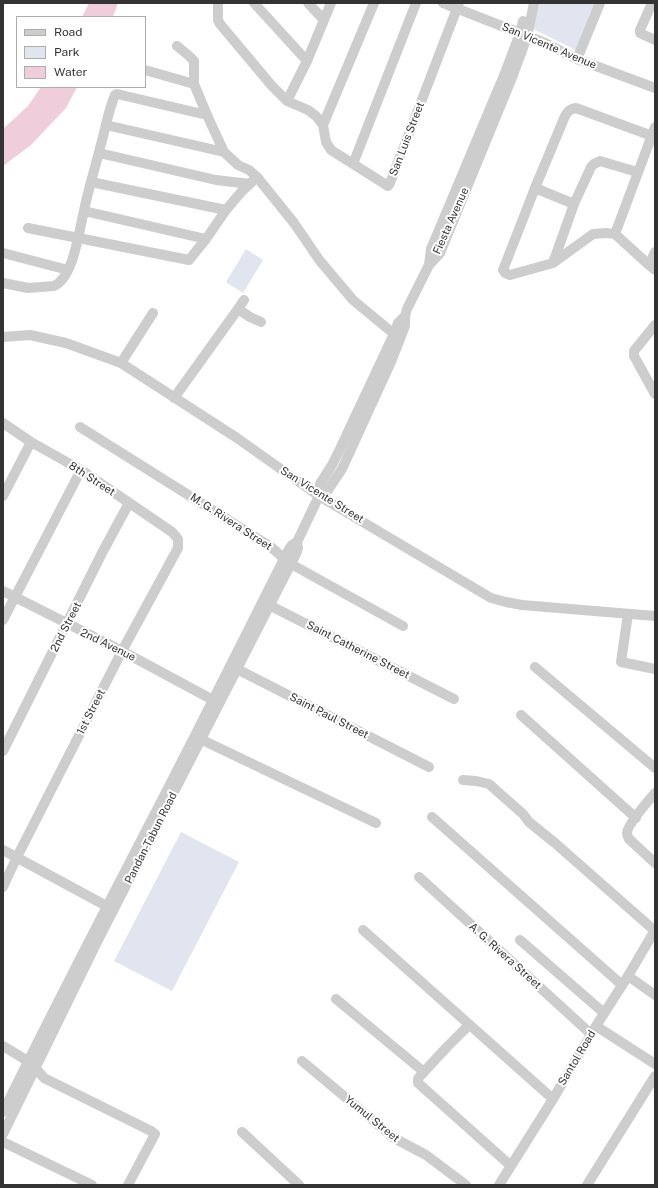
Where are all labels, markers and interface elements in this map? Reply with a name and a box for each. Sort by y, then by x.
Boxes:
legend [16,16,146,88]
street label: San Vicente Avenue [500,20,598,72]
text: Road [54,25,82,39]
text: Park [54,45,80,59]
text: Water [54,65,87,79]
street label: San Luis Street [387,100,427,178]
street label: Fiesta Avenue [430,186,472,256]
street label: 8th Street [66,459,118,499]
street label: San Vicente Street [278,464,366,526]
street label: M. G. Rivera Street [188,491,274,553]
street label: 2nd Street [48,600,84,654]
street label: Saint Catherine Street [304,618,412,682]
street label: 2nd Avenue [78,626,138,664]
street label: 1st Street [74,687,108,737]
street label: Saint Paul Street [287,690,371,742]
street label: Pandan-Tabun Road [122,790,180,886]
street label: A. G. Rivera Street [466,920,544,992]
street label: Santol Road [555,1028,599,1088]
street label: Yumul Street [342,1093,402,1145]

